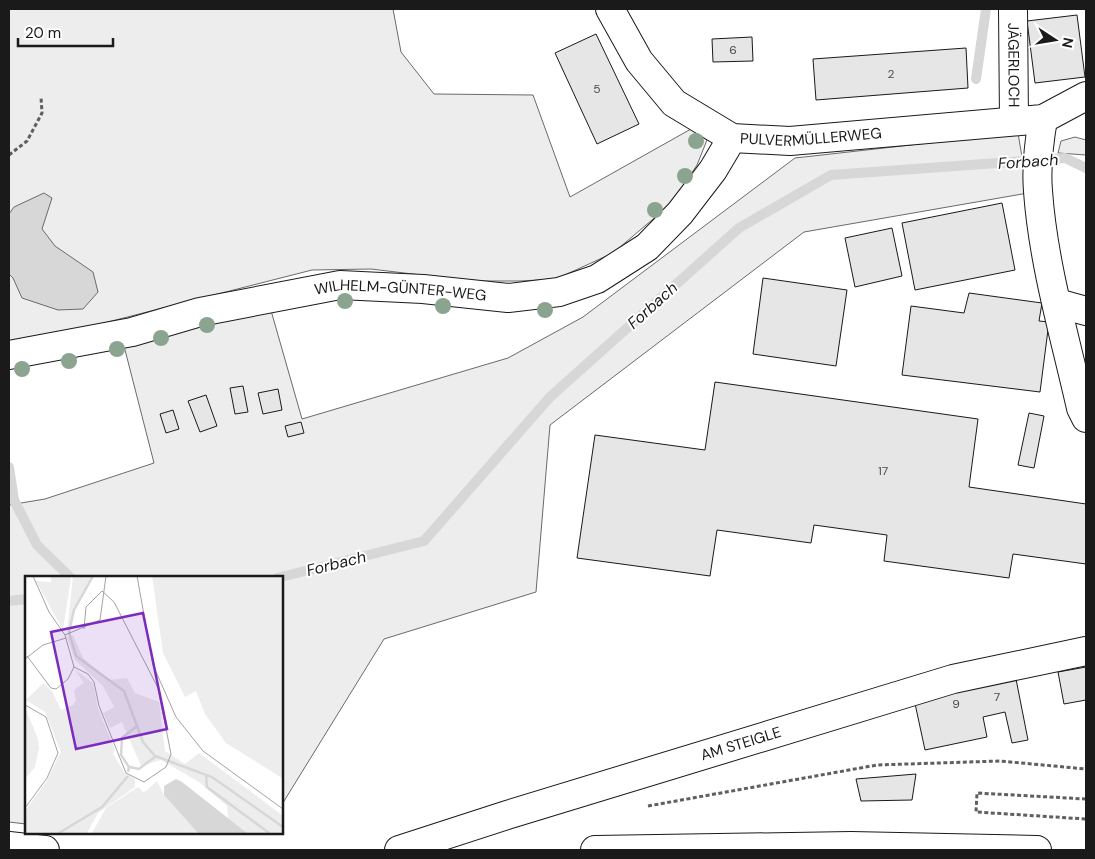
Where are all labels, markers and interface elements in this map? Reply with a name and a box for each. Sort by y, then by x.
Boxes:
scale bar [18,15,112,47]
north arrow [1030,15,1080,65]
text: 20 m [25,23,61,43]
street label: JÄGERLOCH [1003,23,1024,107]
text: N [1058,36,1078,50]
house number: 6 [729,42,737,58]
house number: 2 [888,66,895,82]
house number: 5 [593,81,601,97]
street label: PULVERMÜLLERWEG [740,123,882,151]
water label: Forbach [997,149,1059,174]
street label: WILHELM-GÜNTER-WEG [313,275,487,306]
water label: Forbach [623,277,682,333]
house number: 17 [878,463,888,479]
water label: Forbach [304,546,368,581]
inset map [25,576,282,834]
house number: 7 [994,689,1000,705]
house number: 9 [952,696,960,712]
street label: AM STEIGLE [698,722,784,765]

